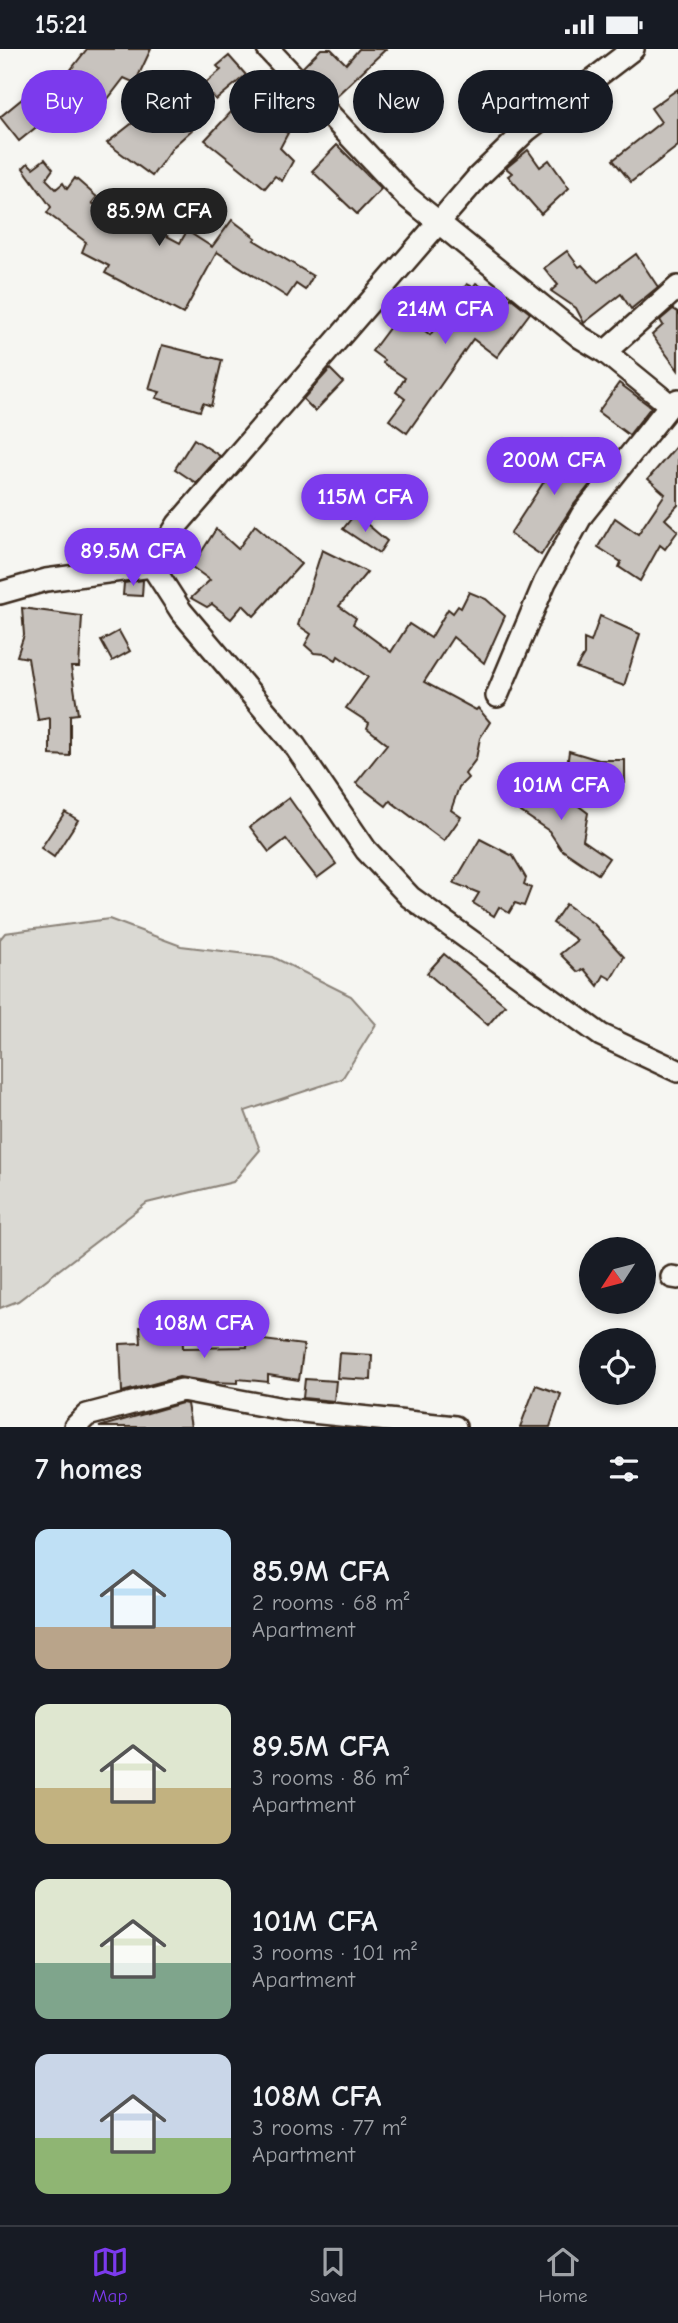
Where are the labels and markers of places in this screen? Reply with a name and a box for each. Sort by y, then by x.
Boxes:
pin: 85.9M CFA [79,189,239,248]
pin: 214M CFA [373,287,517,346]
pin: 200M CFA [482,437,626,497]
pin: 115M CFA [293,475,437,534]
pin: 89.5M CFA [53,529,213,588]
pin: 101M CFA [489,763,633,822]
pin: 108M CFA [132,1301,276,1360]

